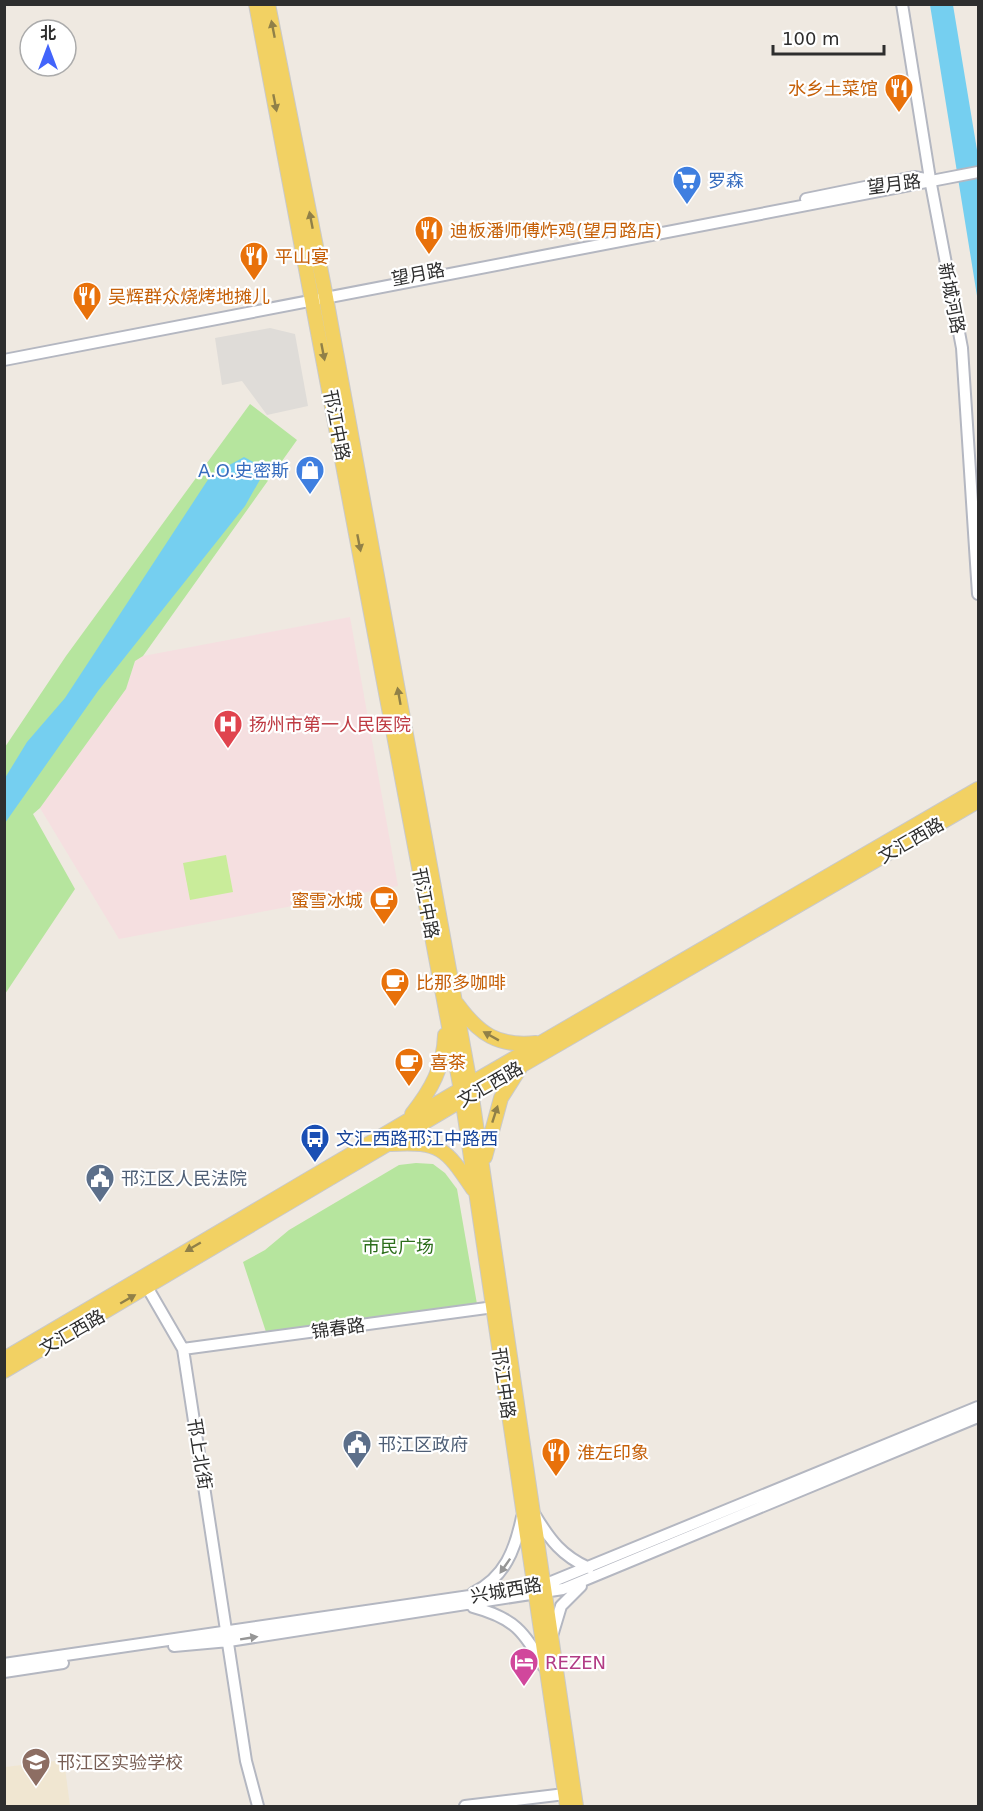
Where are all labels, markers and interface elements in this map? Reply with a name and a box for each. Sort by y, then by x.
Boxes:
north arrow [18,18,78,78]
scale bar [773,18,884,56]
one-way arrow [268,19,277,38]
text: 北 [40,24,56,43]
text: 100 m [782,28,840,49]
restaurant icon: 水乡土菜馆 [883,72,915,114]
place label: 水乡土菜馆 [788,78,878,99]
one-way arrow [271,94,280,113]
supermarket icon: 罗森 [671,164,703,206]
place label: 罗森 [708,170,744,191]
street label: 望月路 [866,170,922,198]
one-way arrow [306,210,315,229]
restaurant icon: 迪板潘师傅炸鸡(望月路店) [413,214,445,256]
place label: 迪板潘师傅炸鸡(望月路店) [450,220,662,241]
restaurant icon: 平山宴 [238,240,270,282]
place label: 平山宴 [275,246,329,267]
street label: 望月路 [389,259,447,289]
street label: 新城河路 [935,261,969,335]
restaurant icon: 吴辉群众烧烤地摊儿 [71,280,103,322]
place label: 吴辉群众烧烤地摊儿 [108,286,270,307]
one-way arrow [319,342,328,361]
street label: 邗江中路 [320,388,354,462]
shop icon: A.O.史密斯 [294,454,326,496]
place label: A.O.史密斯 [198,460,289,481]
one-way arrow [354,534,363,553]
one-way arrow [394,686,403,705]
hospital icon: 扬州市第一人民医院 [212,708,244,750]
place label: 扬州市第一人民医院 [249,714,411,735]
street label: 文汇西路 [875,813,947,867]
street label: 邗江中路 [409,866,443,940]
cafe icon: 蜜雪冰城 [368,884,400,926]
place label: 蜜雪冰城 [291,890,363,911]
cafe icon: 比那多咖啡 [379,966,411,1008]
place label: 比那多咖啡 [416,972,506,993]
one-way arrow [482,1031,499,1041]
cafe icon: 喜茶 [393,1046,425,1088]
place label: 喜茶 [430,1052,466,1073]
street label: 文汇西路 [454,1057,526,1111]
one-way arrow [491,1105,501,1123]
bus stop icon: 文汇西路邗江中路西 [299,1122,331,1164]
place label: 文汇西路邗江中路西 [336,1128,498,1149]
public building icon: 邗江区人民法院 [84,1162,116,1204]
place label: 邗江区人民法院 [121,1168,247,1189]
park label: 市民广场 [362,1236,434,1257]
one-way arrow [184,1242,201,1252]
one-way arrow [120,1294,136,1305]
street label: 文汇西路 [36,1305,108,1359]
street label: 锦春路 [310,1314,366,1342]
street label: 邗江中路 [489,1346,519,1420]
street label: 邗上北街 [184,1417,216,1491]
public building icon: 邗江区政府 [341,1428,373,1470]
place label: 邗江区政府 [378,1434,468,1455]
restaurant icon: 淮左印象 [540,1436,572,1478]
place label: 淮左印象 [577,1442,649,1463]
one-way arrow [499,1557,511,1573]
street label: 兴城西路 [469,1573,543,1607]
one-way arrow [240,1633,259,1642]
hotel icon: REZEN [508,1646,540,1688]
place label: REZEN [545,1652,606,1673]
school or university icon: 邗江区实验学校 [20,1746,52,1788]
place label: 邗江区实验学校 [57,1752,183,1773]

